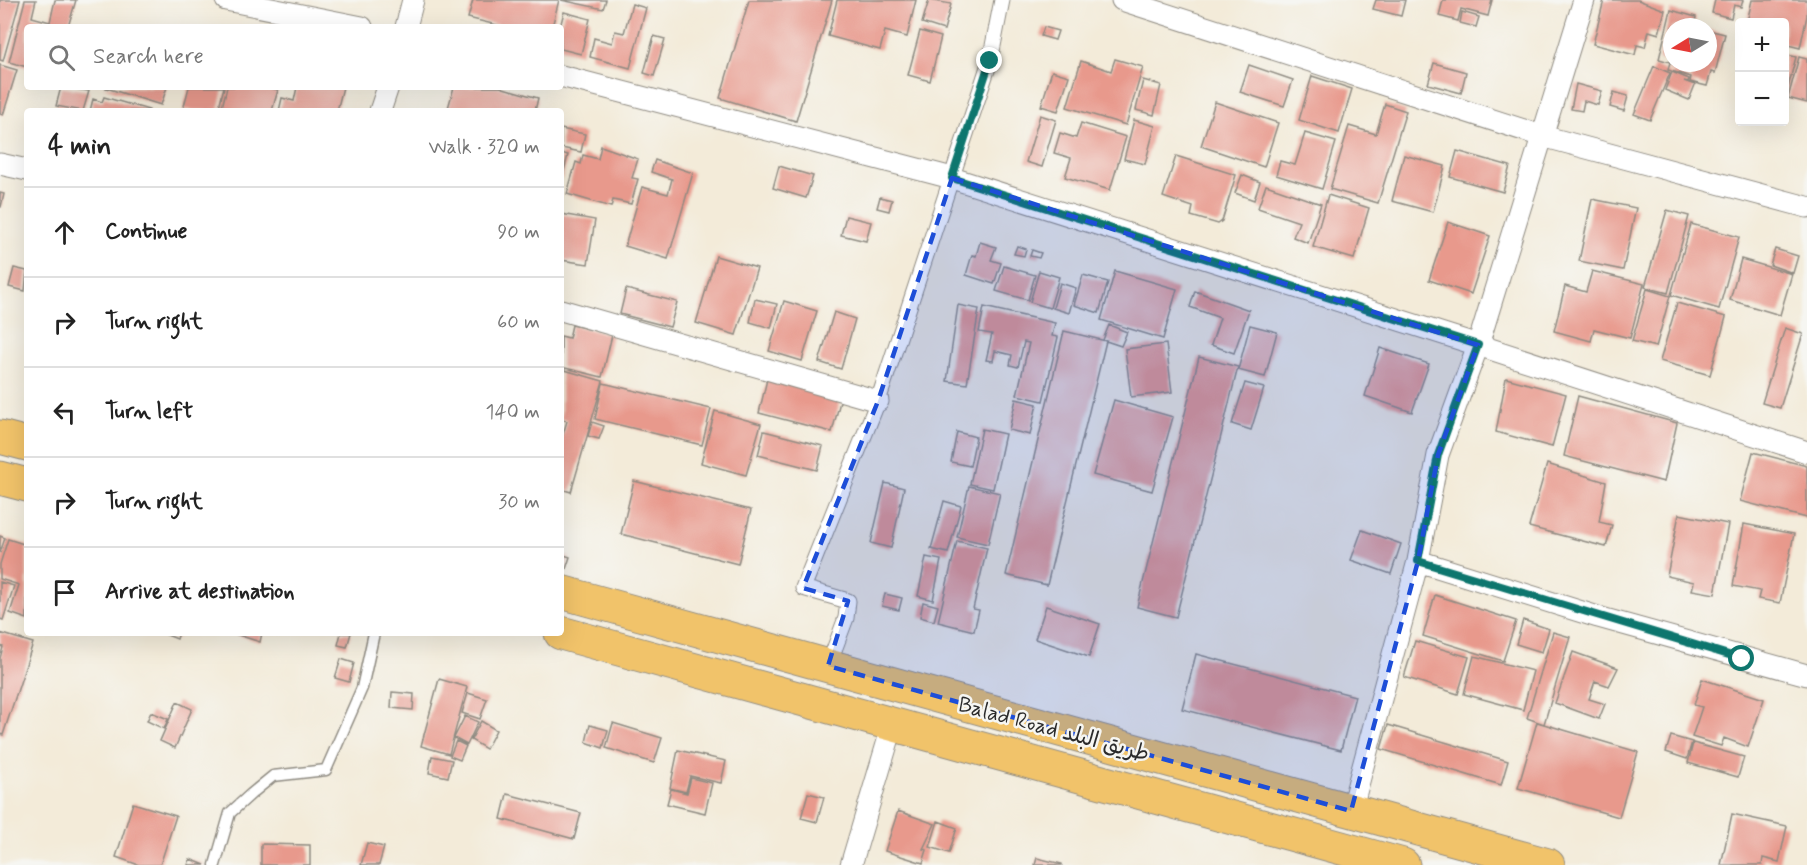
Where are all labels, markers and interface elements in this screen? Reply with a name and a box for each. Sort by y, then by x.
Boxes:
north arrow [1663,18,1717,72]
map controls [1735,18,1789,126]
button: + [1735,18,1789,72]
search box [24,24,564,90]
icon: search [45,41,78,74]
text: Search here [93,43,204,71]
route end [976,47,1002,73]
button: − [1735,72,1789,126]
text: 4 min [48,130,111,164]
text: Walk · 320 m [428,134,540,161]
icon: ahead [48,216,81,249]
text: Continue [105,218,187,246]
text: 90 m [497,219,540,246]
icon: right [48,306,81,339]
text: Turn right [105,308,203,336]
text: 60 m [497,309,540,336]
icon: left [48,396,81,429]
text: Turn left [105,398,193,426]
text: 140 m [486,399,540,426]
icon: right [48,486,81,519]
text: Turn right [105,488,203,516]
text: 30 m [498,489,540,516]
icon: arrive [48,576,81,609]
text: Arrive at destination [105,578,295,606]
route start [1728,645,1754,671]
street label: Balad Road طريق البلد [955,691,1152,769]

